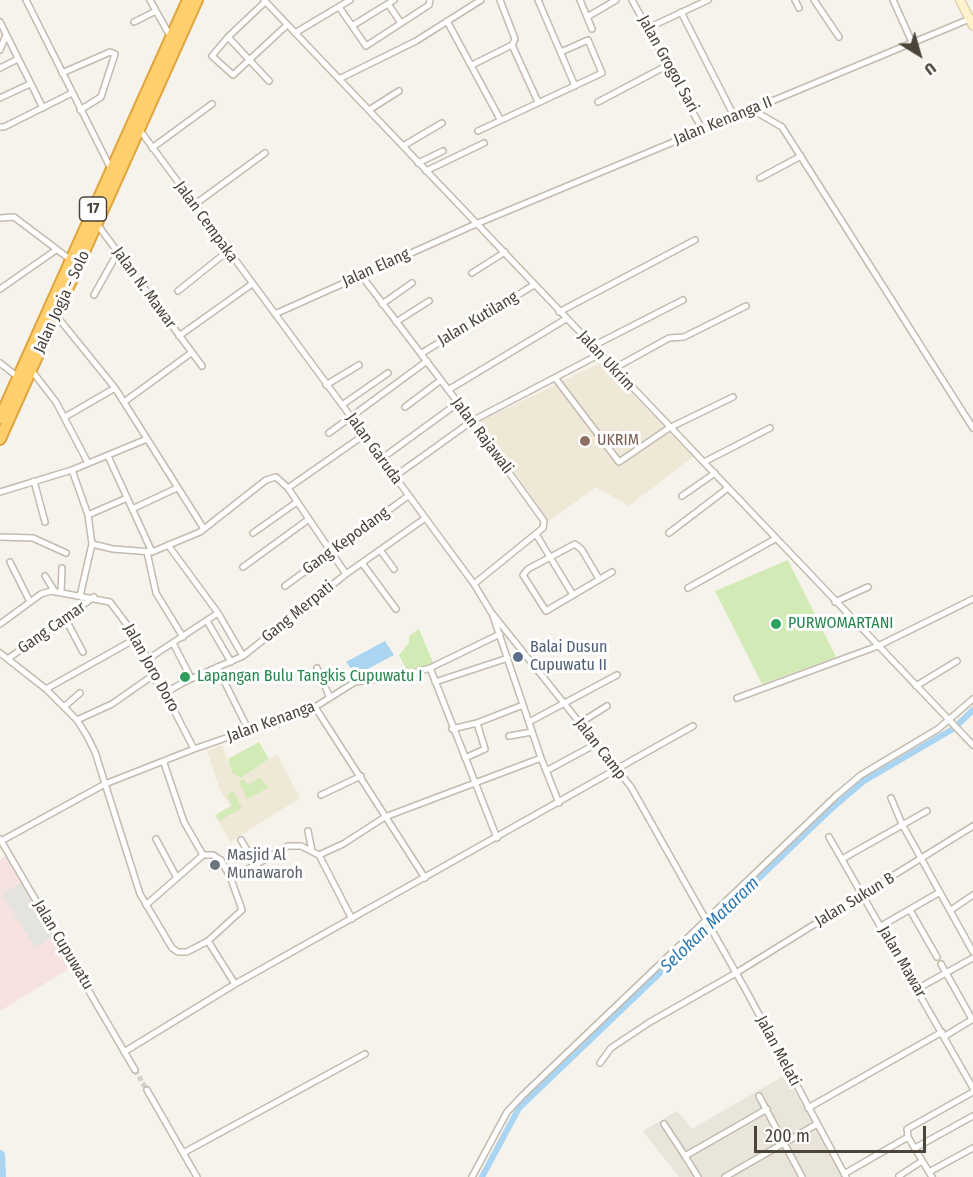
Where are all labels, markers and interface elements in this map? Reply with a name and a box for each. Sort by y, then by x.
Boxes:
street label: Jalan Grogol Sari [633,12,703,116]
north arrow [889,24,949,84]
text: U [921,58,940,79]
street label: Jalan Kenanga II [671,93,775,149]
street label: Jalan Cempaka [170,178,242,266]
road number: 17 [80,197,106,221]
street label: Jalan N. Mawar [108,244,180,332]
street label: Jalan Elang [339,245,413,291]
street label: Jalan Jogja - Solo [30,248,94,356]
street label: Jalan Kutilang [434,288,522,350]
street label: Jalan Ukrim [573,327,639,395]
street label: Jalan Rajawali [447,394,517,478]
street label: Jalan Garuda [342,410,406,488]
place label: UKRIM [597,431,639,451]
marker: UKRIM [578,434,592,448]
street label: Gang Kepodang [299,503,393,579]
street label: Gang Merpati [258,577,338,647]
street label: Gang Camar [14,598,90,658]
place label: PURWOMARTANI [788,614,894,634]
marker: PURWOMARTANI [769,617,783,631]
street label: Jalan Joro Doro [119,621,183,715]
place label: Balai Dusun Cupuwatu II [530,638,608,676]
marker: Balai Dusun Cupuwatu II [511,650,525,664]
place label: Lapangan Bulu Tangkis Cupuwatu I [197,667,422,687]
marker: Lapangan Bulu Tangkis Cupuwatu I [178,670,192,684]
street label: Jalan Kenanga [224,697,318,747]
street label: Jalan Camp [570,714,630,784]
place label: Masjid Al Munawaroh [227,846,303,884]
marker: Masjid Al Munawaroh [208,858,222,872]
street label: Jalan Sukun B [812,869,898,931]
water label: Selokan Mataram [656,872,764,978]
street label: Jalan Cupuwatu [29,897,97,993]
street label: Jalan Mawar [874,923,930,1001]
street label: Jalan Melati [752,1013,804,1089]
scale bar [757,1114,930,1152]
text: 200 m [765,1125,810,1147]

